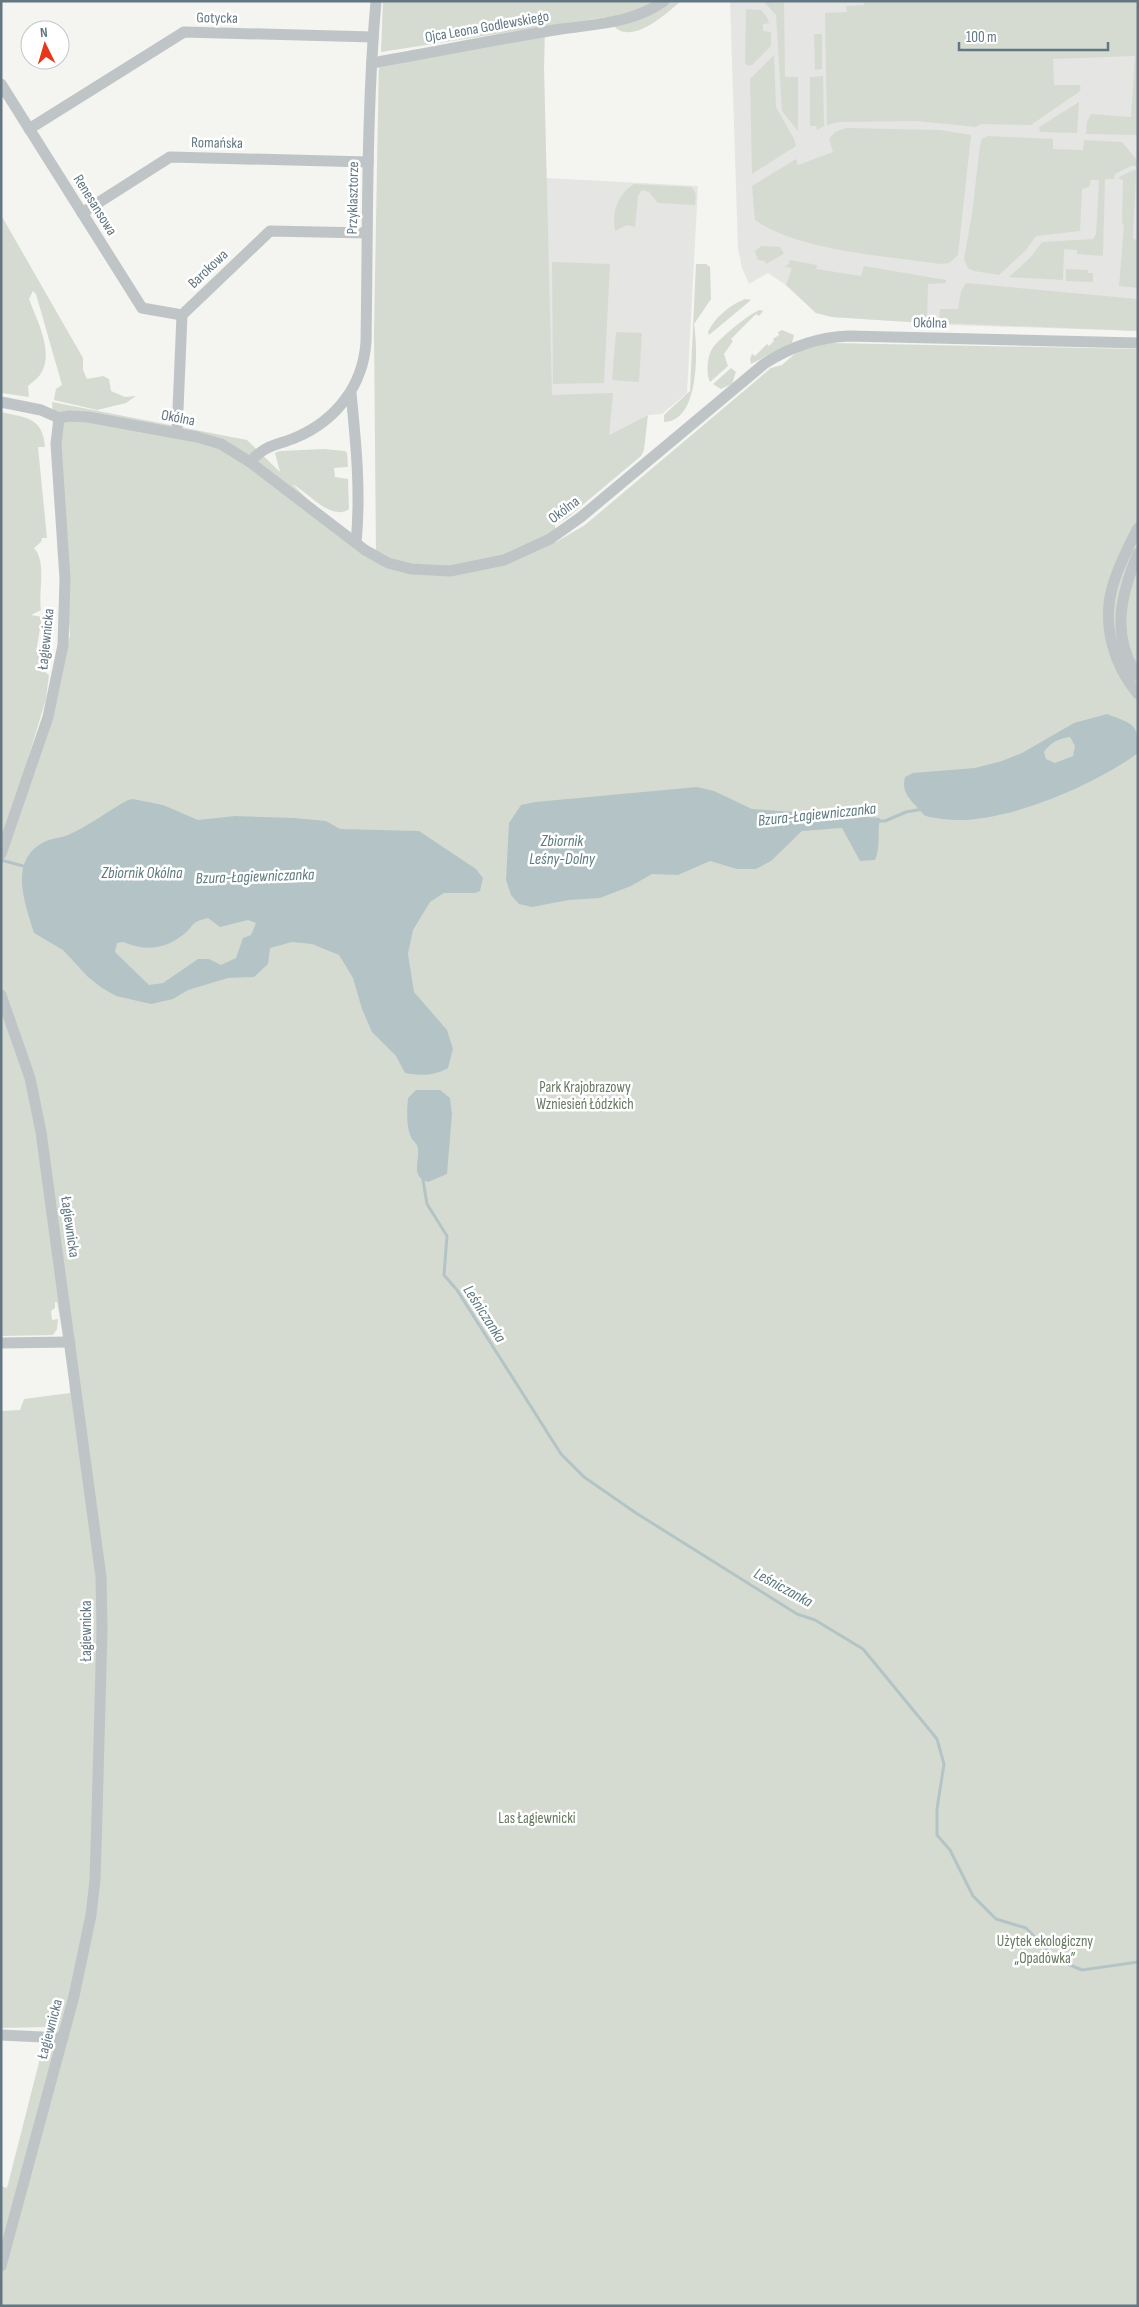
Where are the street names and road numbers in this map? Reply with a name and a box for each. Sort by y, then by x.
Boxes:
street label: Ojca Leona Godlewskiego [424,7,550,47]
street label: Gotycka [196,8,238,28]
street label: Romańska [191,133,243,153]
street label: Przyklasztorze [343,161,363,235]
street label: Renesansowa [69,171,121,239]
street label: Barokowa [184,245,232,293]
street label: Okólna [913,313,947,333]
street label: Okólna [159,405,197,431]
street label: Okólna [545,492,584,528]
street label: Łagiewnicka [33,607,59,671]
street label: Łagiewnicka [56,1194,84,1259]
street label: Łagiewnicka [77,1600,96,1663]
street label: Łagiewnicka [33,1997,67,2062]

